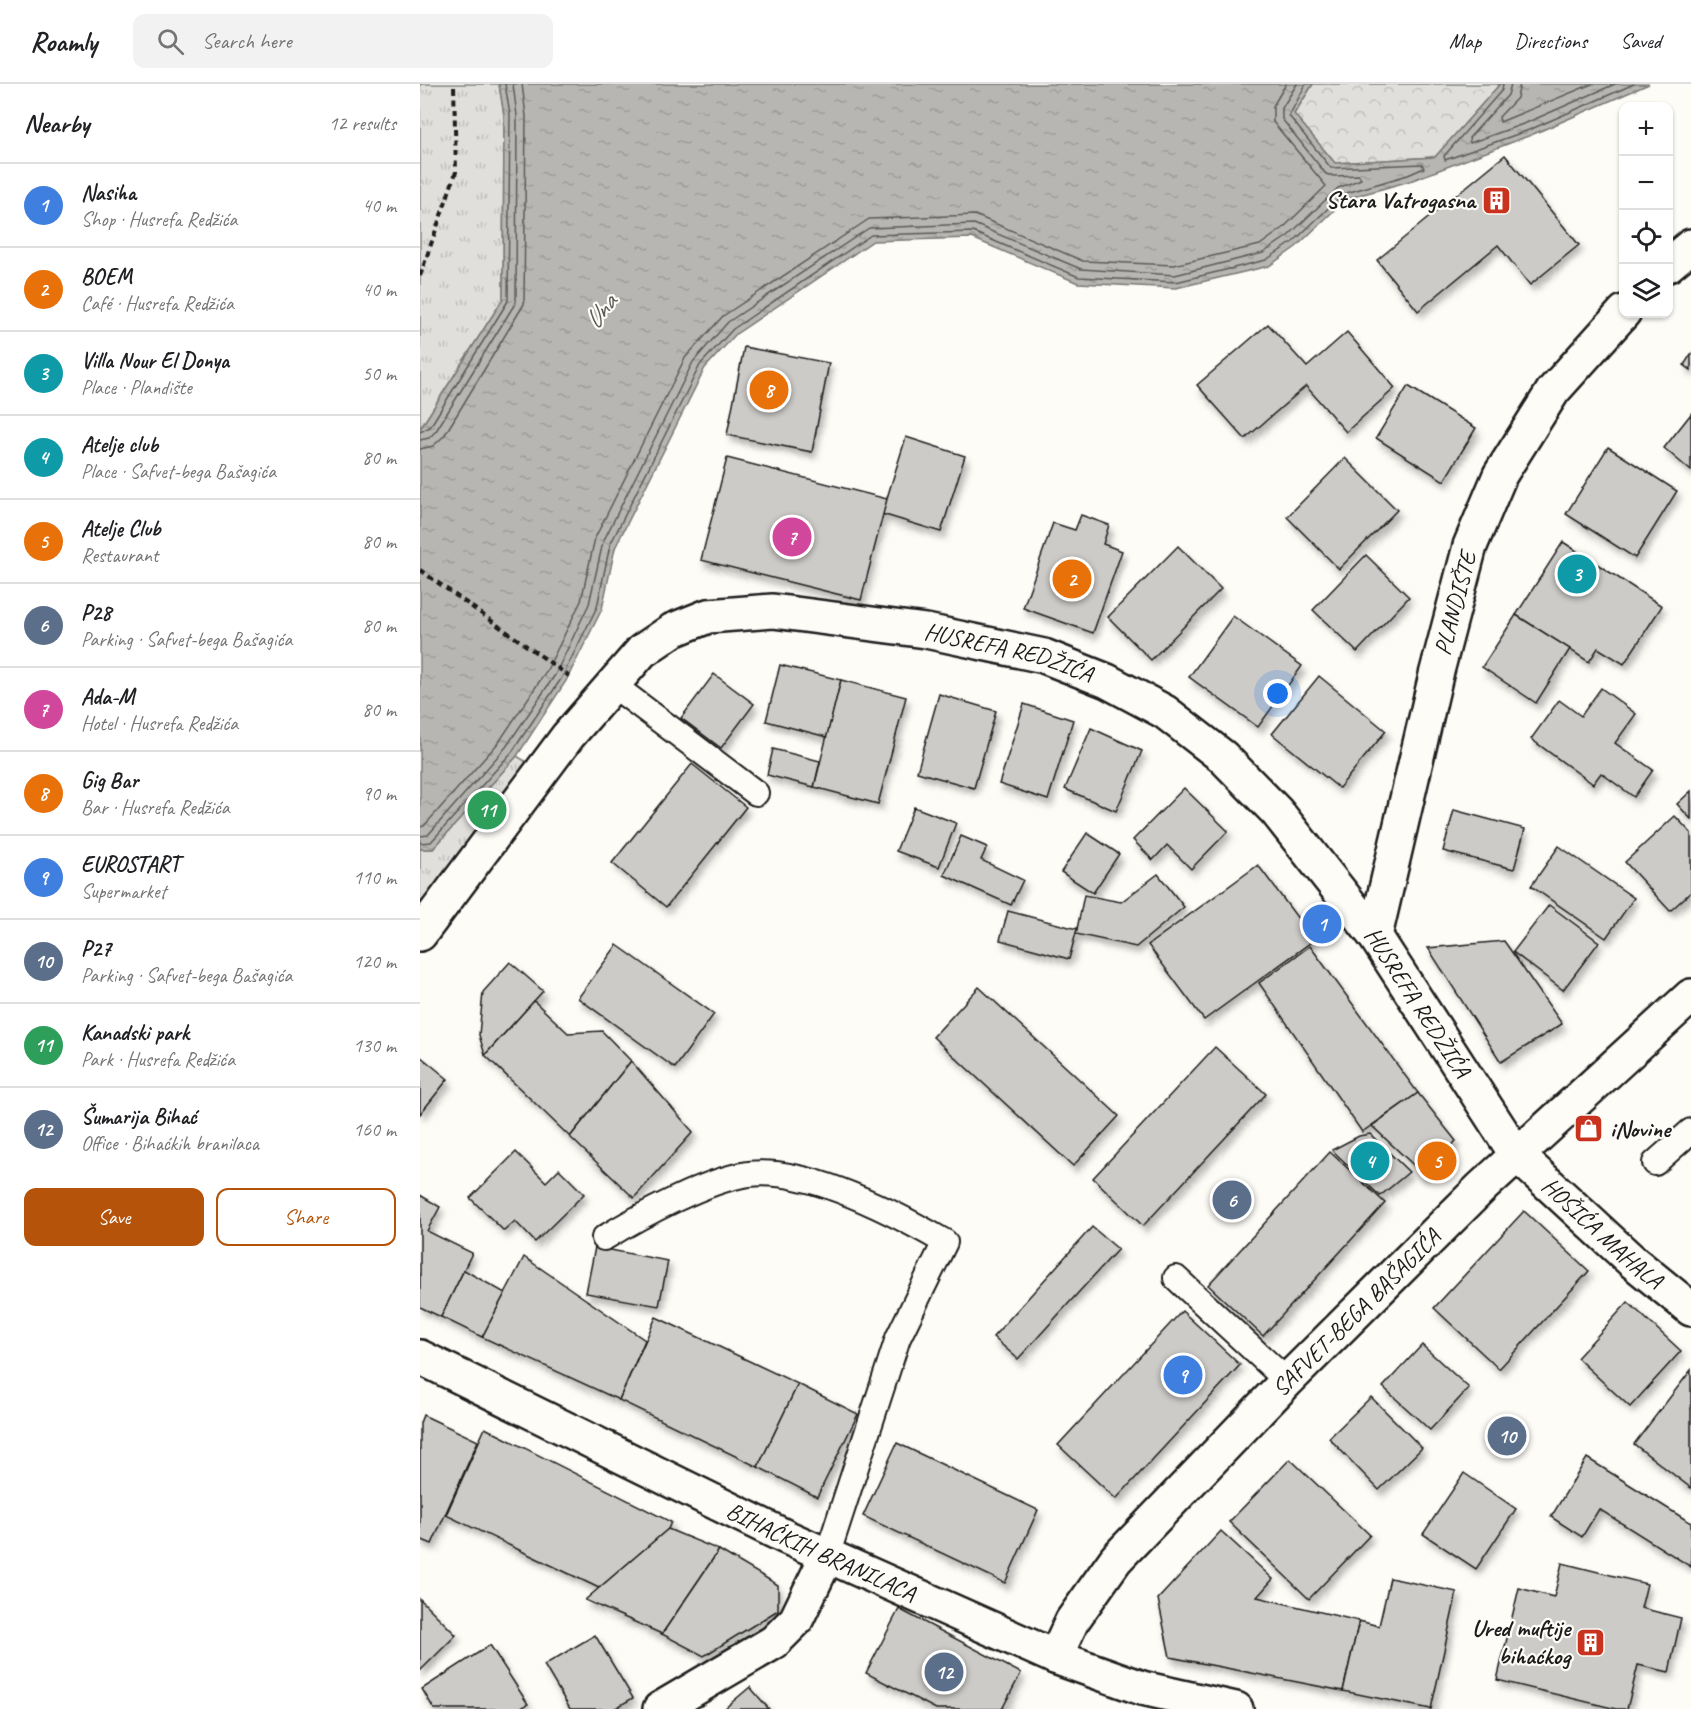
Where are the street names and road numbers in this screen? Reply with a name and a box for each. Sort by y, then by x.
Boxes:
street label: PLANDIŠTE [1427,546,1484,658]
street label: HUSREFA REDŽIĆA [922,616,1098,689]
street label: HUSREFA REDŽIĆA [1358,921,1478,1084]
street label: HOŠIĆA MAHALA [1536,1171,1670,1296]
street label: SAFVET-BEGA BAŠAGIĆA [1265,1222,1447,1403]
street label: BIHAĆKIH BRANILACA [722,1495,921,1608]

